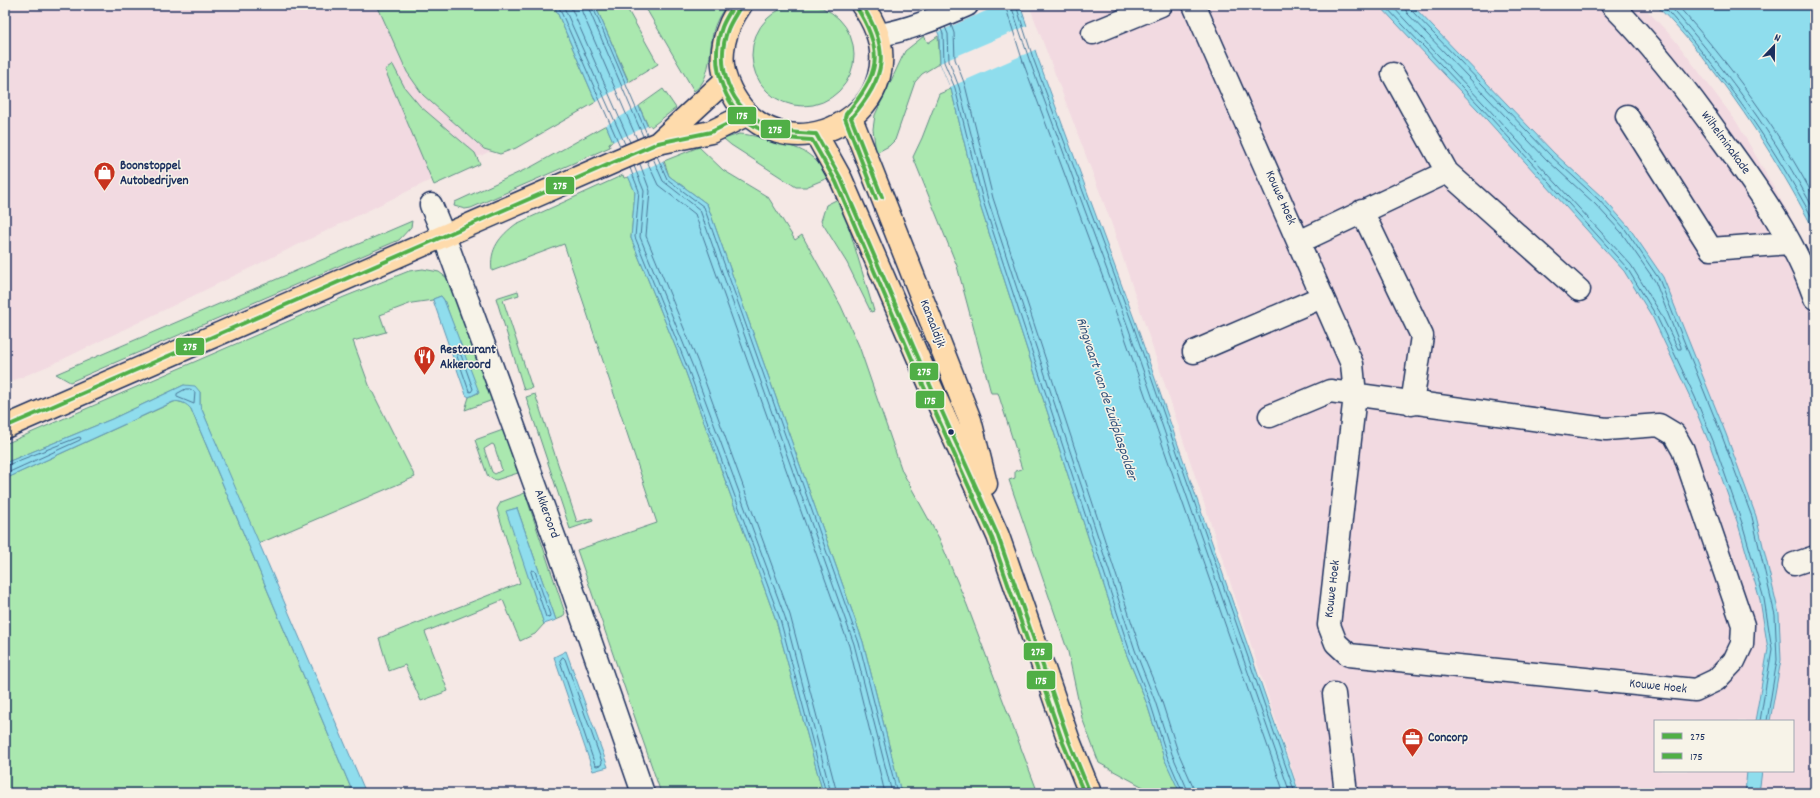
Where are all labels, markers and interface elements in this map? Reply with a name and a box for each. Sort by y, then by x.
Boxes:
north arrow [1754,26,1794,66]
text: N [1771,30,1783,47]
line badge: 175 [727,106,757,125]
street label: Wilhelminakade [1695,107,1755,179]
text: 175 [736,109,748,125]
line badge: 275 [760,119,791,139]
text: 275 [768,123,782,139]
place label: Boonstoppel Autobedrijven [120,157,188,191]
shop icon: Boonstoppel Autobedrijven [92,160,118,193]
street label: Kouwe Hoek [1260,168,1300,228]
line badge: 275 [545,176,575,195]
text: 275 [553,179,567,195]
street label: Kanaaldijk [914,297,950,351]
water label: Ringvaart van de Zuidplaspolder [1070,315,1142,485]
line badge: 275 [175,337,205,356]
text: 275 [183,340,197,356]
place label: Restaurant Akkeroord [440,341,496,375]
restaurant icon: Restaurant Akkeroord [411,344,437,377]
line badge: 275 [909,362,939,381]
text: 275 [917,365,931,381]
line badge: 175 [915,390,945,409]
text: 175 [924,394,936,410]
unlabelled marker [946,427,956,437]
street label: Akkeroord [528,487,564,541]
street label: Kouwe Hoek [1320,559,1346,619]
line badge: 275 [1023,642,1053,661]
text: 275 [1031,645,1045,661]
line badge: 175 [1026,670,1056,690]
text: 175 [1035,674,1047,690]
street label: Kouwe Hoek [1628,675,1688,699]
legend [1654,720,1794,772]
office icon: Concorp [1400,725,1426,758]
place label: Concorp [1428,729,1468,748]
text: 275 [1690,729,1705,746]
text: 175 [1690,749,1703,766]

